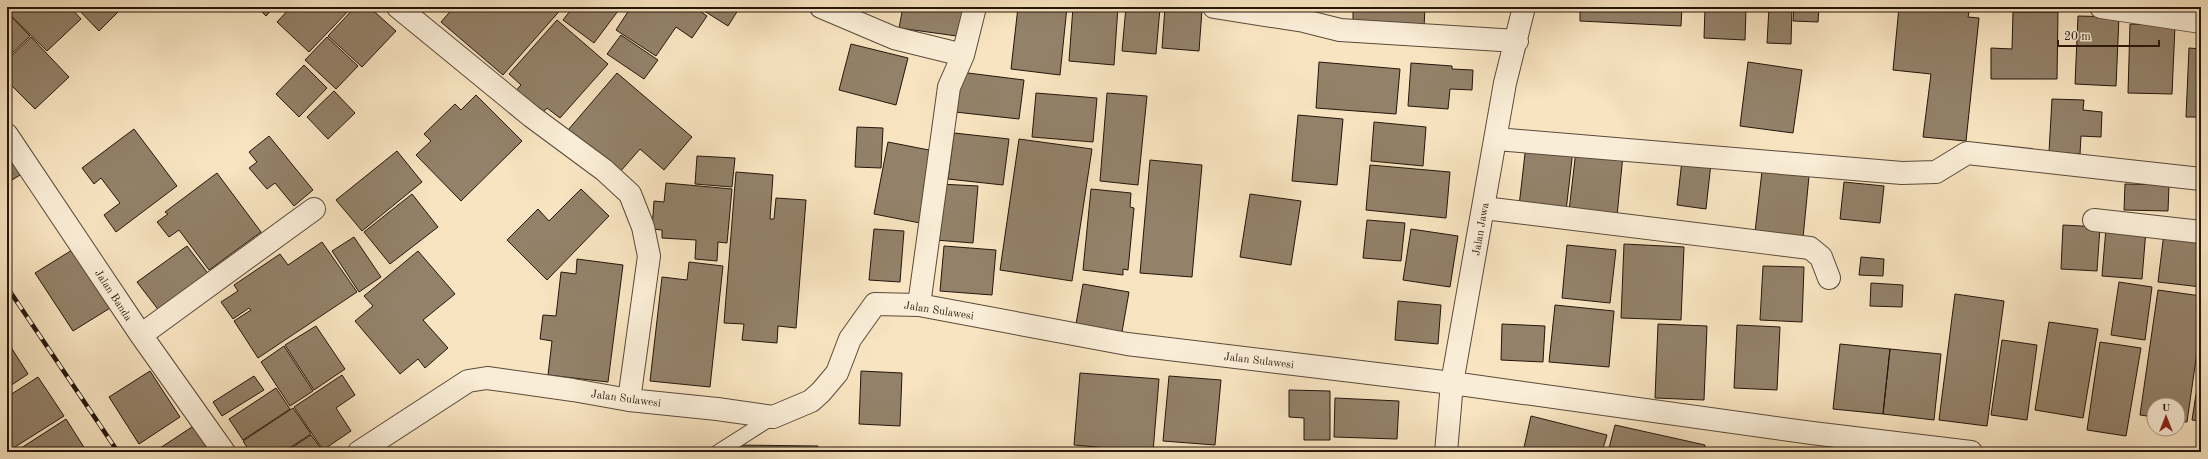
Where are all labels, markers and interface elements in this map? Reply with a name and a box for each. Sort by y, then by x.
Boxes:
scale bar [2058,22,2159,48]
text: 20 m [2064,31,2091,43]
street label: Jalan Jawa [1471,201,1492,257]
street label: Jalan Banda [92,268,134,324]
street label: Jalan Sulawesi [903,301,974,322]
street label: Jalan Sulawesi [1223,352,1294,371]
street label: Jalan Sulawesi [590,389,661,410]
north arrow [2146,397,2186,437]
text: U [2162,403,2171,414]

